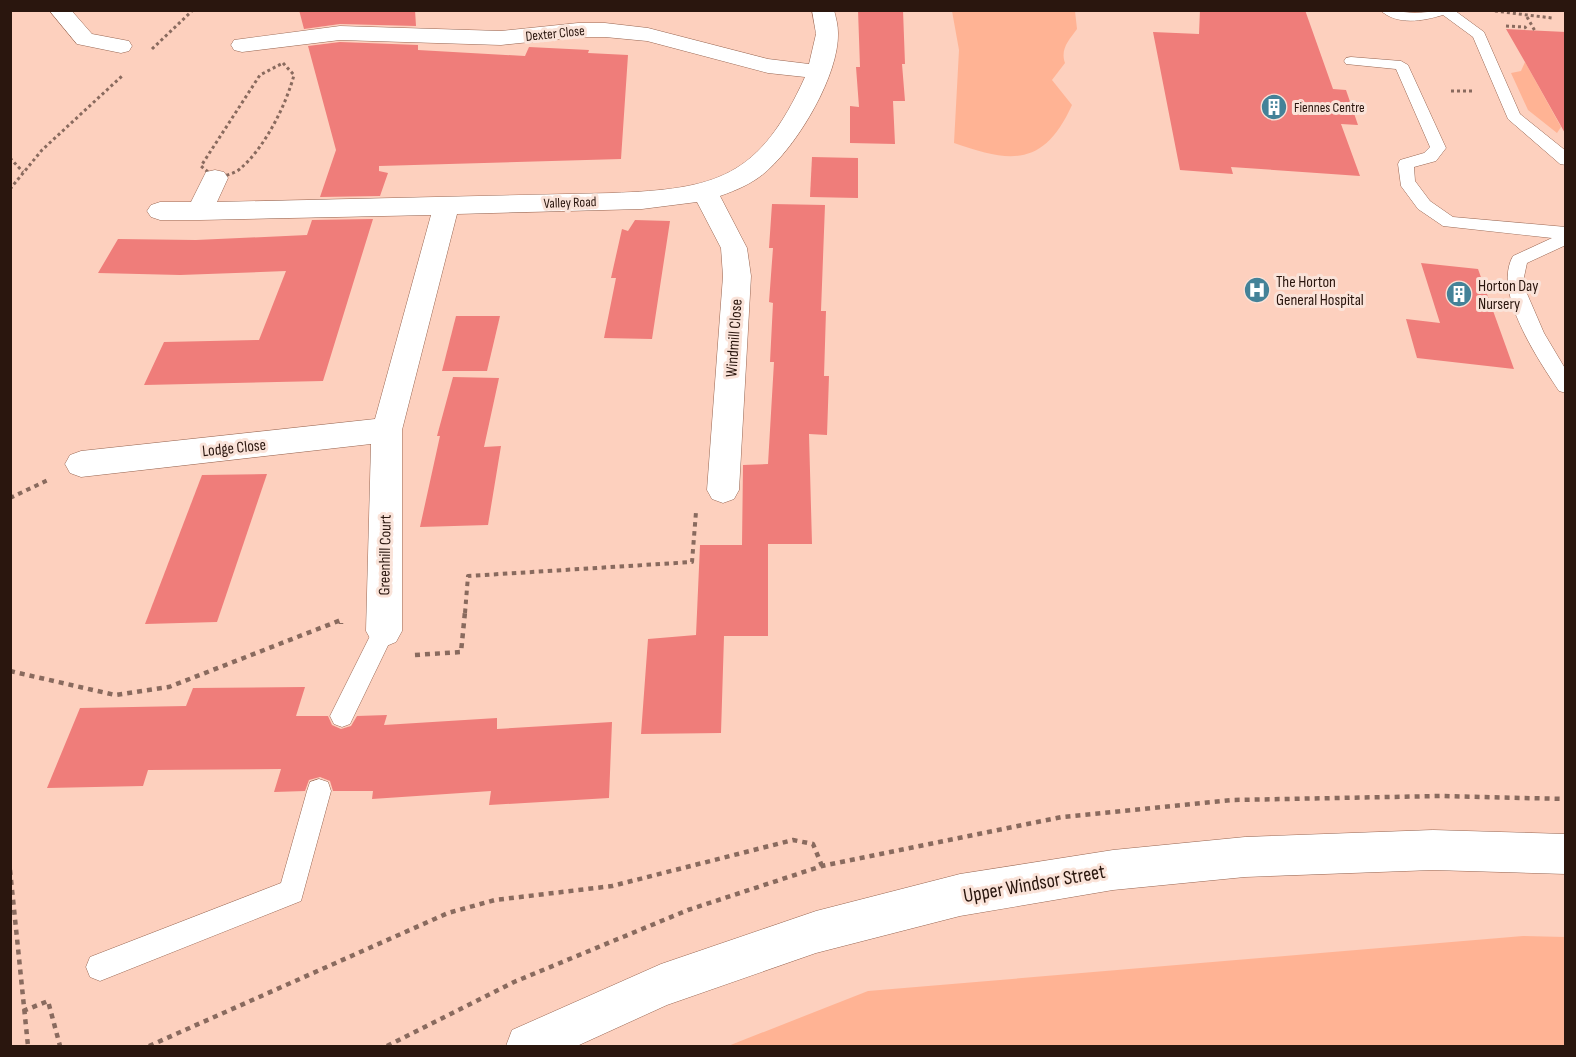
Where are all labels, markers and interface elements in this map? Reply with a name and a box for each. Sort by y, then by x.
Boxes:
street label: Dexter Close [525,22,586,45]
building icon: Fiennes Centre [1259,92,1289,122]
place label: Fiennes Centre [1294,99,1365,116]
street label: Valley Road [543,193,597,212]
place label: The Horton General Hospital [1276,273,1364,310]
hospital icon: The Horton General Hospital [1242,275,1272,305]
place label: Horton Day Nursery [1478,277,1538,314]
building icon: Horton Day Nursery [1444,279,1474,309]
street label: Windmill Close [722,298,747,378]
street label: Lodge Close [201,436,267,461]
street label: Greenhill Court [375,514,396,596]
street label: Upper Windsor Street [961,860,1107,908]

